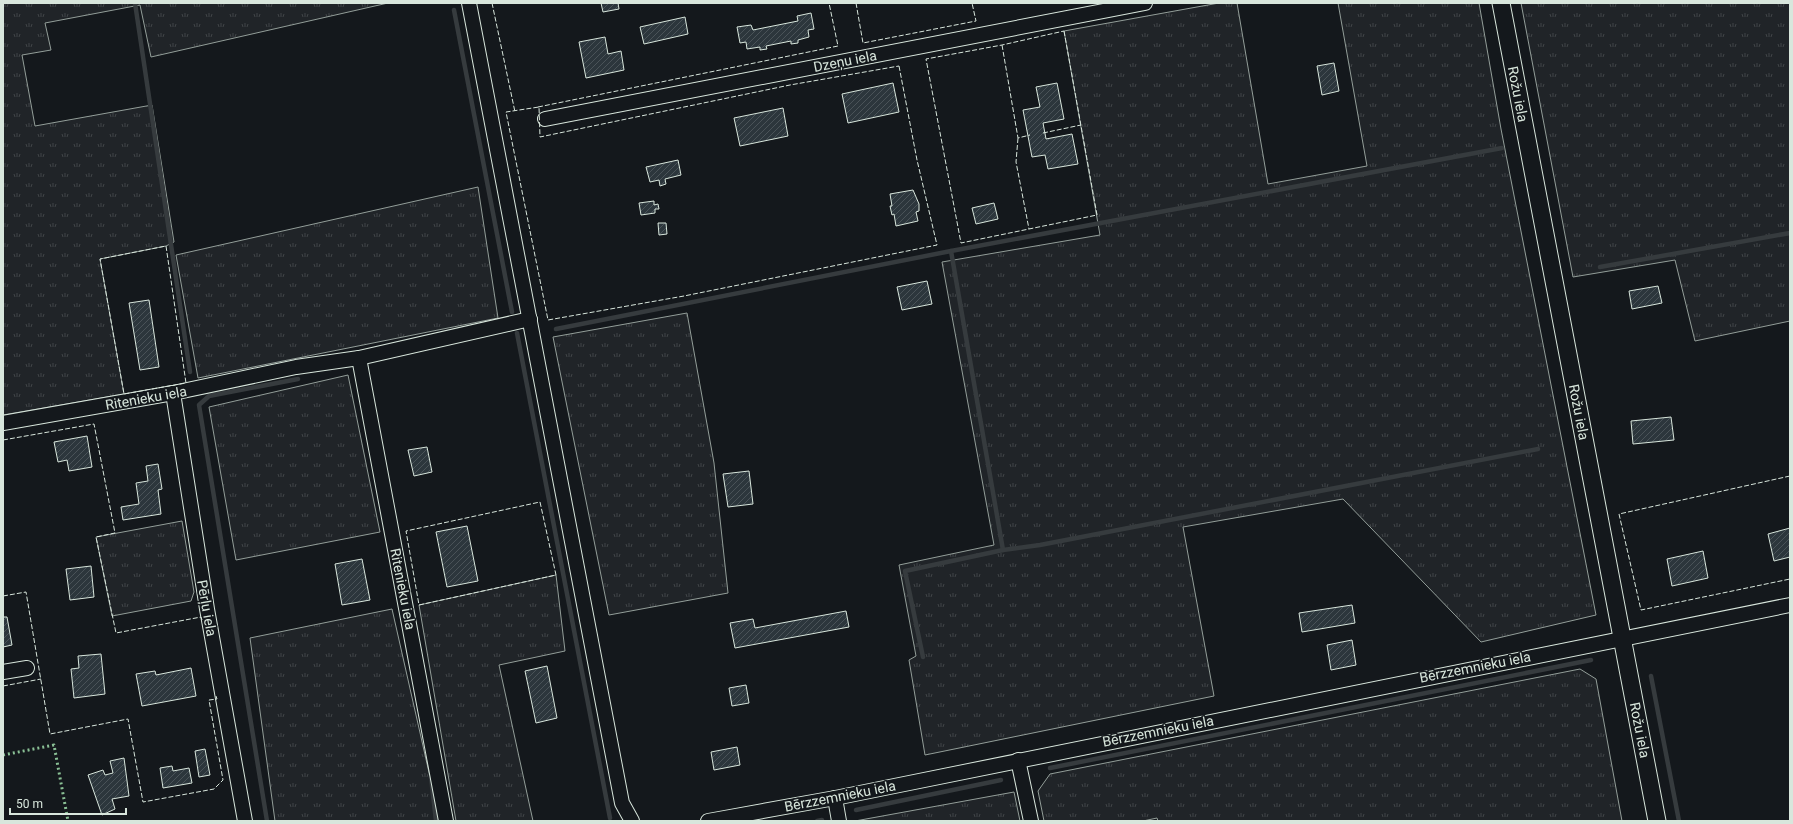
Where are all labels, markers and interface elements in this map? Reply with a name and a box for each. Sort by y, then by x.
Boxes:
street label: Dzeņu iela [812,47,878,76]
street label: Rožu iela [1505,65,1531,123]
street label: Ritenieku iela [104,383,188,413]
street label: Rožu iela [1566,383,1592,441]
street label: Ritenieku iela [387,547,419,631]
street label: Pērļu iela [193,578,220,638]
street label: Bērzzemnieku iela [1418,648,1532,686]
street label: Rožu iela [1627,701,1653,759]
street label: Bērzzemnieku iela [1101,712,1215,750]
street label: Bērzzemnieku iela [783,777,897,815]
scale bar [10,790,126,816]
text: 50 m [16,797,43,811]

